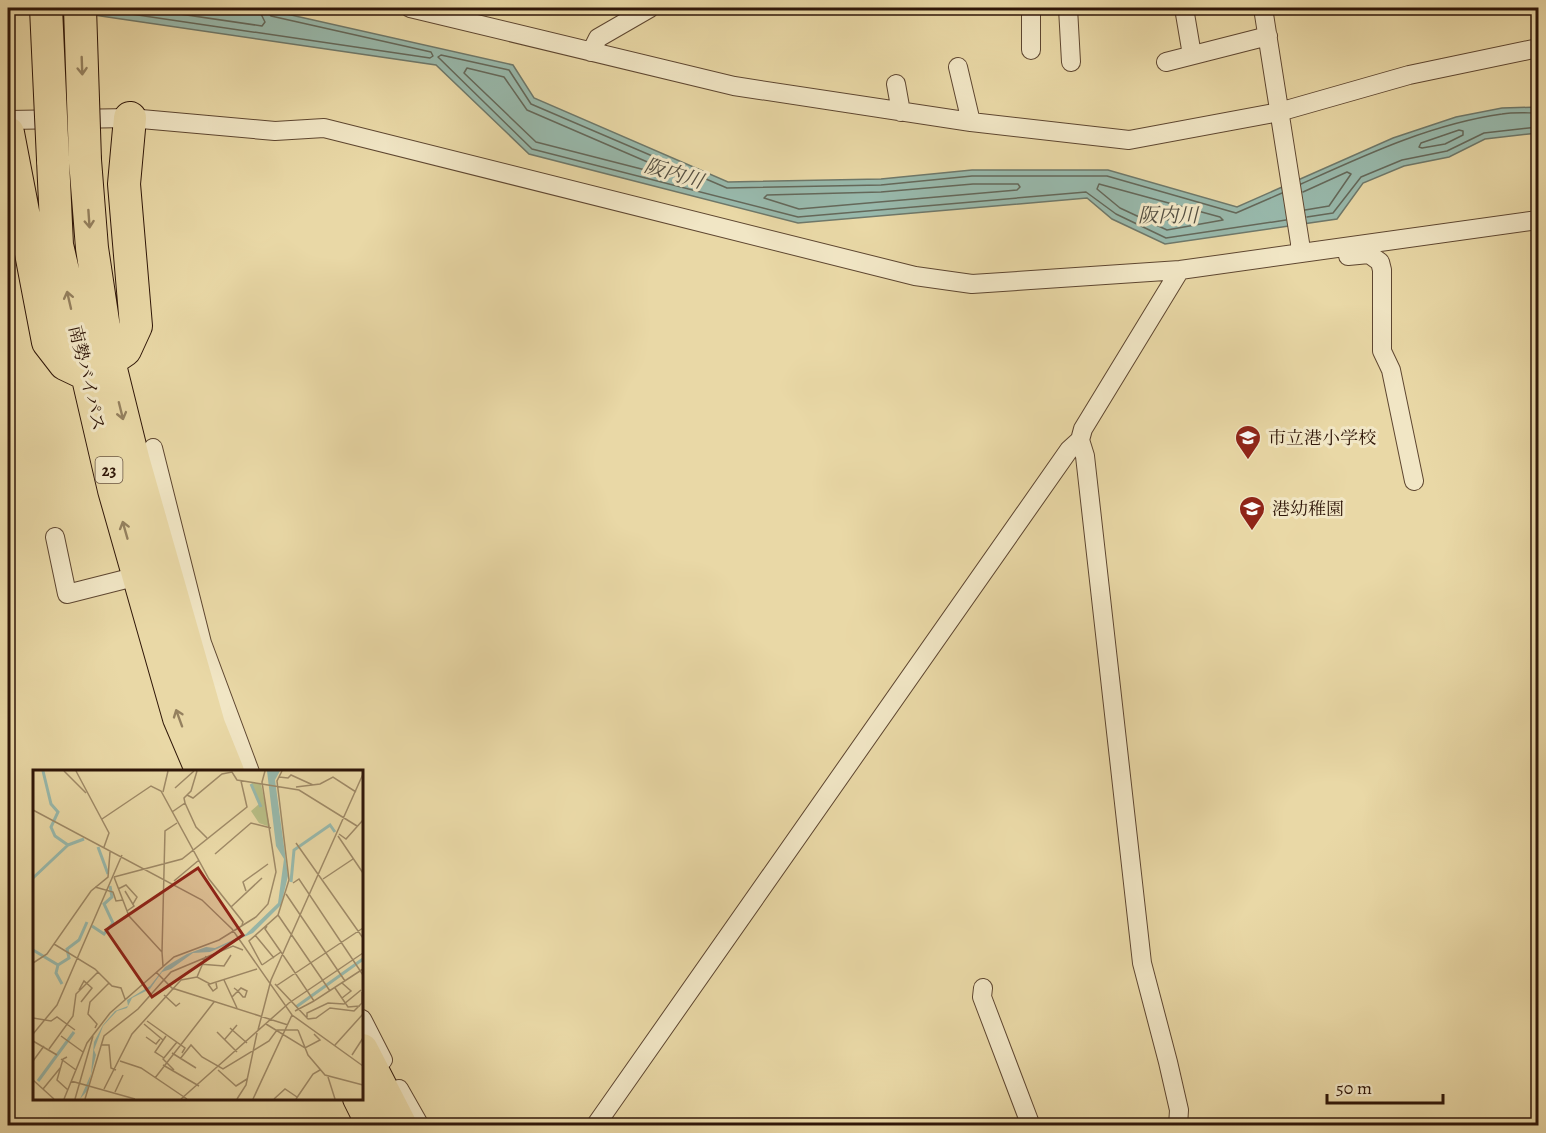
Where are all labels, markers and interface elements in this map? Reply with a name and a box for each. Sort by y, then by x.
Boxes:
one-way arrow [76,55,88,75]
water label: 阪内川 [641,152,708,196]
water label: 阪内川 [1138,202,1200,229]
one-way arrow [84,208,95,228]
one-way arrow [63,291,75,310]
street label: 南勢バイパス [63,323,111,433]
one-way arrow [116,401,128,420]
school or university icon: 市立港小学校 [1233,423,1263,461]
place label: 市立港小学校 [1268,426,1376,450]
road number: 23 [96,457,122,483]
school or university icon: 港幼稚園 [1237,494,1267,532]
place label: 港幼稚園 [1272,497,1344,521]
one-way arrow [119,521,130,540]
one-way arrow [173,709,184,727]
inset map [33,770,363,1100]
scale bar [1327,1067,1442,1105]
text: 50 m [1336,1076,1372,1100]

